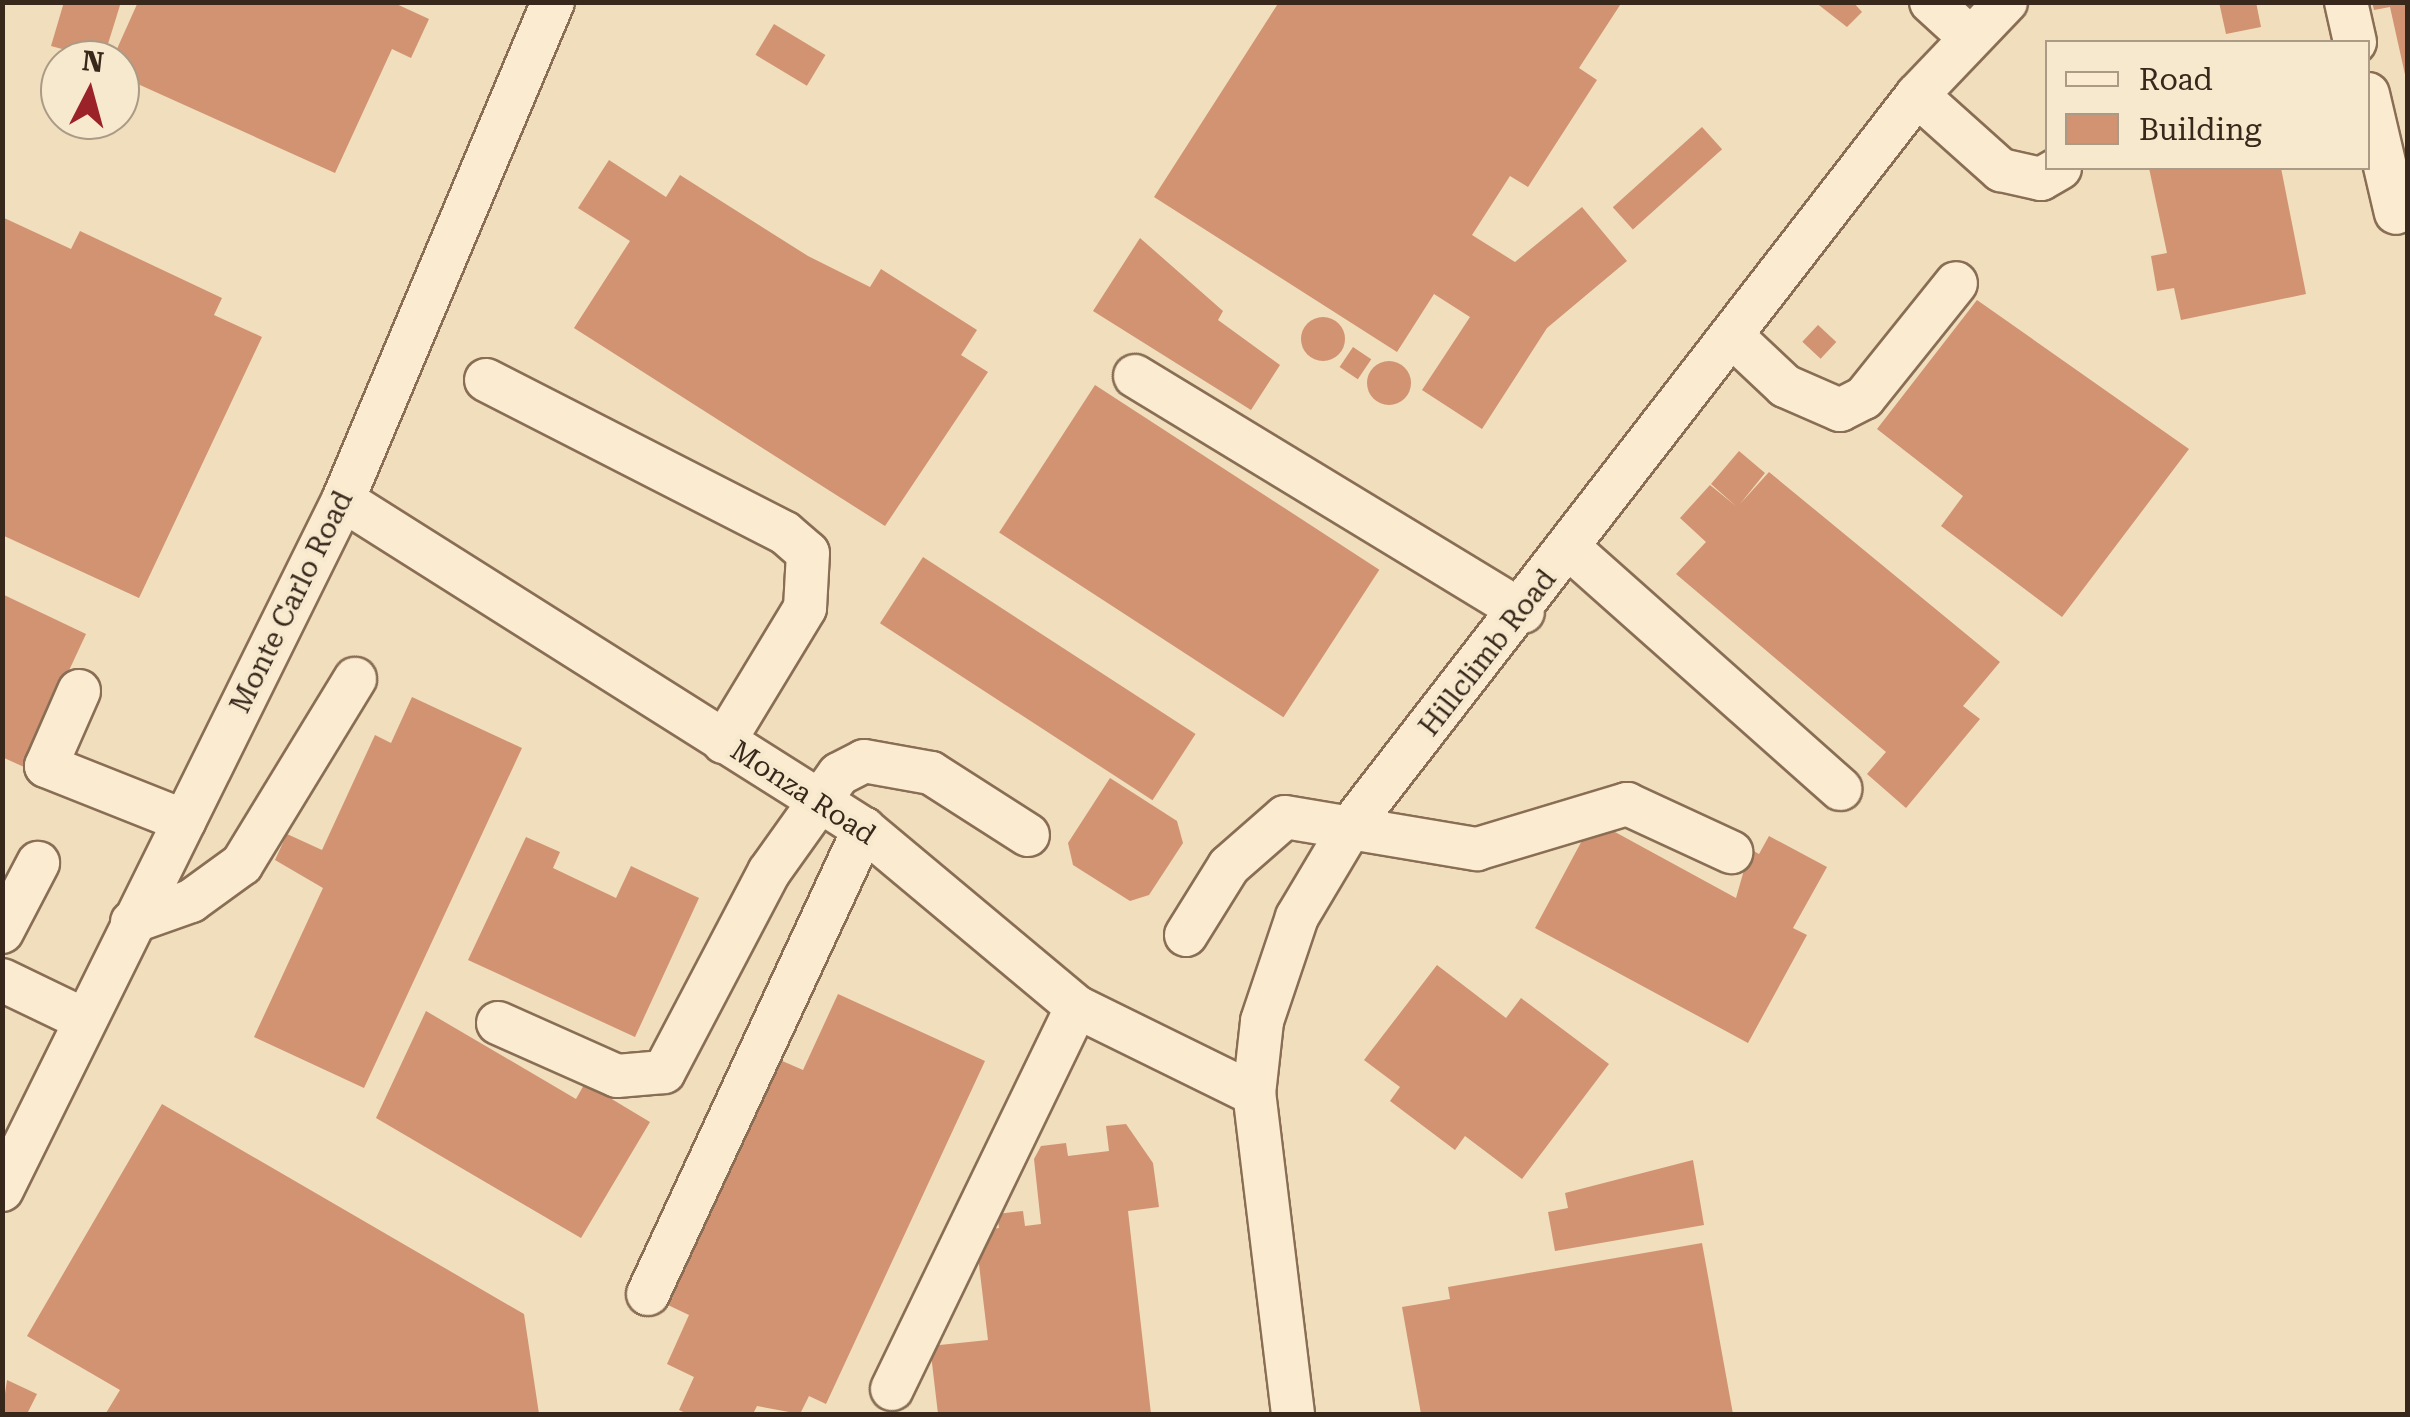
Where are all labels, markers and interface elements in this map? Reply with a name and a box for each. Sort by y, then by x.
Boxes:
north arrow [40,40,140,140]
legend [2045,40,2370,170]
text: N [81,44,105,79]
text: Road [2139,62,2213,97]
text: Building [2139,112,2262,147]
street label: Monte Carlo Road [224,486,360,718]
street label: Hillclimb Road [1413,563,1563,743]
street label: Monza Road [724,734,882,852]

